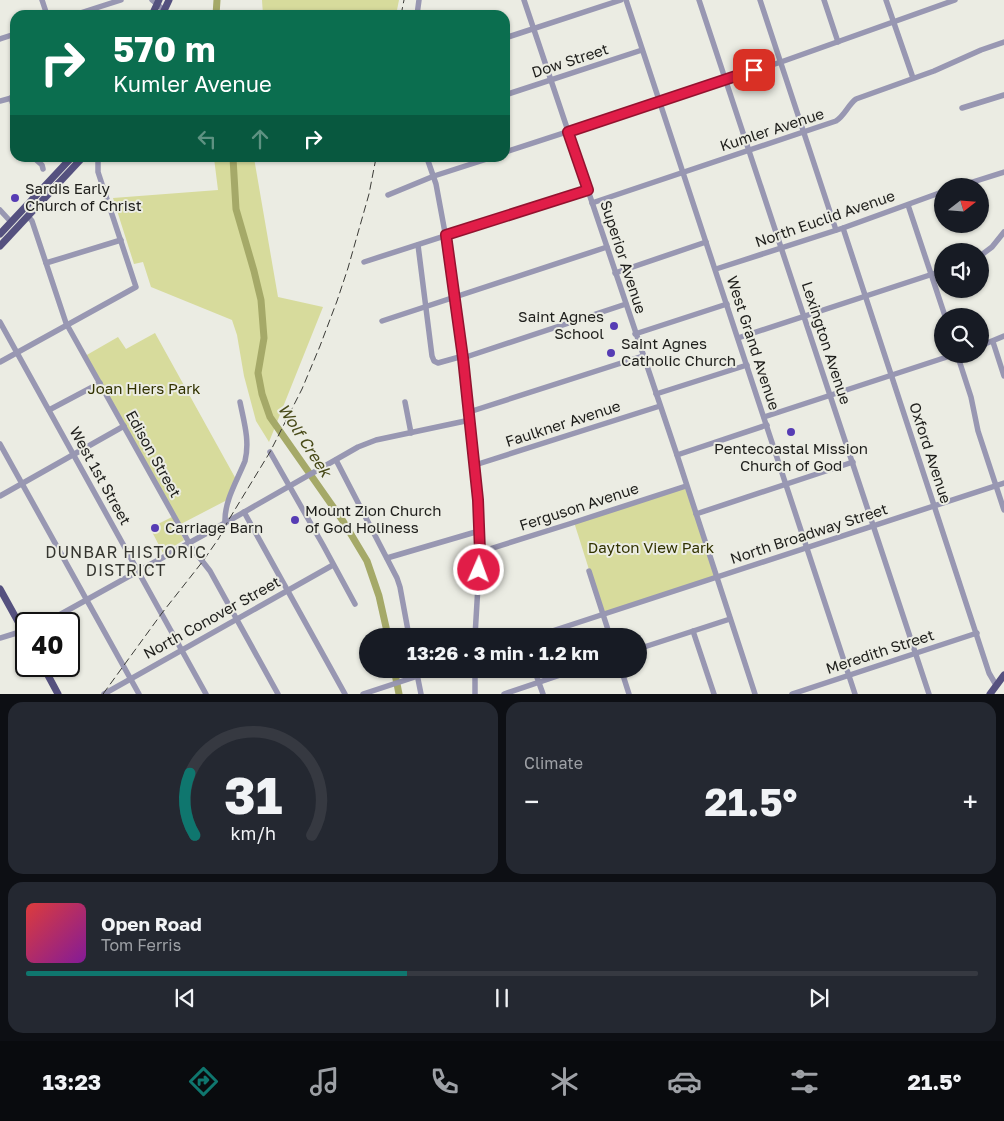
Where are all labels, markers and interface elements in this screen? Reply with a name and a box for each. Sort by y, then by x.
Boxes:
text: 570 m [113,28,216,70]
icon: right [30,30,95,95]
street label: Dow Street [529,39,610,81]
pin [733,49,775,91]
icon: arrive [740,56,768,84]
text: Kumler Avenue [113,70,272,97]
street label: Kumler Avenue [717,104,826,154]
icon: left [193,125,221,153]
icon: ahead [246,125,274,153]
icon: right [299,125,327,153]
north arrow [934,178,989,232]
map controls [934,178,989,363]
place label: Sardis Early Church of Christ [25,179,142,214]
street label: North Euclid Avenue [752,186,897,250]
marker: Sardis Early Church of Christ [9,192,21,204]
street label: Superior Avenue [597,198,651,316]
button: sound [934,243,989,298]
street label: West Grand Avenue [724,273,784,412]
street label: Lexington Avenue [799,279,855,407]
place label: Saint Agnes School [518,307,604,342]
button: search [934,308,989,363]
marker: Saint Agnes School [608,320,620,332]
place label: Saint Agnes Catholic Church [621,334,736,369]
marker: Saint Agnes Catholic Church [605,347,617,359]
park label: Joan Hiers Park [88,379,201,397]
street label: Faulkner Avenue [503,396,623,450]
water label: Wolf Creek [274,400,337,482]
street label: Oxford Avenue [906,400,956,506]
street label: Edison Street [123,407,185,500]
street label: West 1st Street [66,423,135,528]
marker: Pentecoastal Mission Church of God [785,426,797,438]
place label: Pentecoastal Mission Church of God [714,439,868,474]
street label: Ferguson Avenue [517,478,641,534]
street label: North Broadway Street [728,499,890,567]
place label: Mount Zion Church of God Holiness [305,501,441,536]
marker: Mount Zion Church of God Holiness [289,514,301,526]
place label: Carriage Barn [165,518,263,536]
marker: Carriage Barn [149,522,161,534]
park label: Dayton View Park [588,538,715,556]
district label: DUNBAR HISTORIC DISTRICT [45,542,207,580]
position arrow [452,543,504,595]
street label: North Conover Street [140,572,283,662]
speed limit sign: 40 [15,612,80,677]
street label: Meredith Street [823,625,936,677]
text: 13:26 · 3 min · 1.2 km [407,641,599,664]
text: Climate [524,753,583,773]
text: 31 [224,763,282,825]
text: 21.5° [705,779,797,824]
text: − [524,785,539,818]
text: + [963,785,978,818]
text: km/h [230,822,276,844]
text: Open Road [101,912,202,935]
text: Tom Ferris [101,935,181,955]
icon: previous [171,984,199,1012]
icon: pause [488,984,516,1012]
icon: next [805,984,833,1012]
icon: directions [186,1064,221,1099]
icon: music [307,1064,342,1099]
icon: phone [427,1064,462,1099]
icon: climate [547,1064,582,1099]
icon: car [667,1064,702,1099]
icon: filters [787,1064,822,1099]
text: 13:23 [43,1068,101,1095]
text: 21.5° [908,1068,961,1095]

